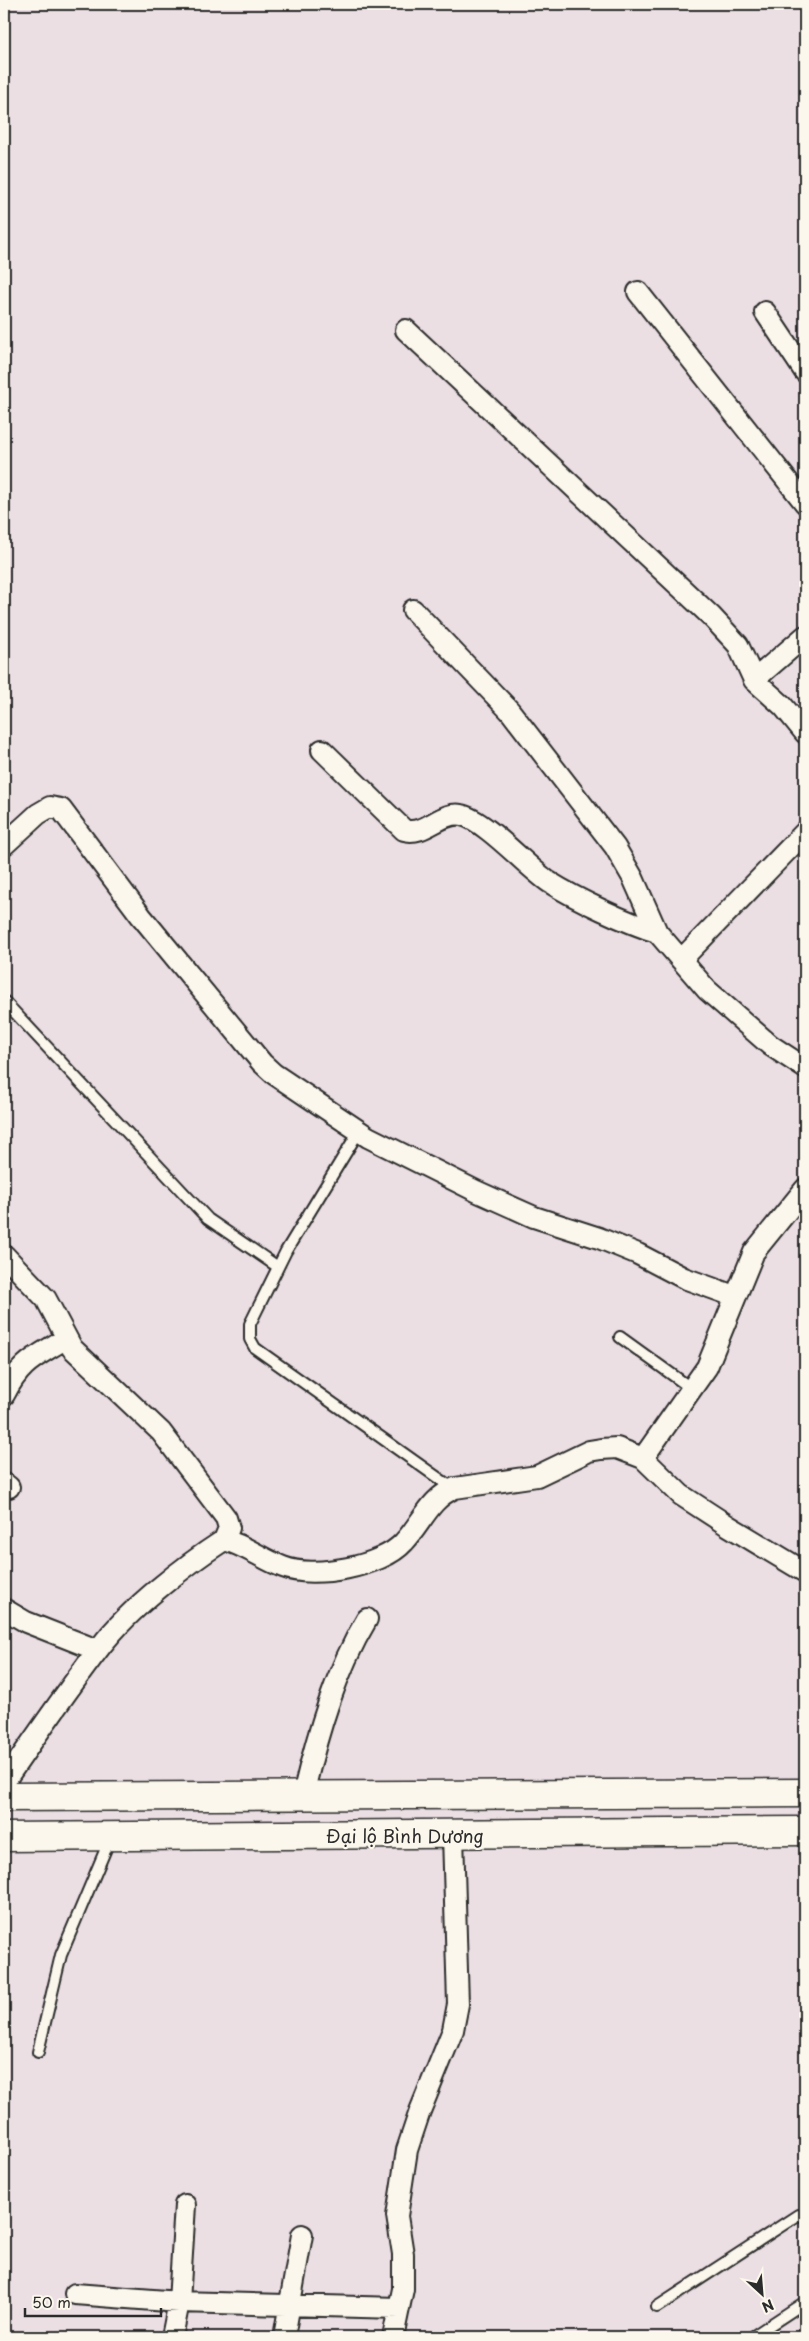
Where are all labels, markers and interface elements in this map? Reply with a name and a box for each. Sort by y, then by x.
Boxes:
street label: Đại lộ Bình Dương [326,1822,484,1849]
north arrow [736,2268,786,2318]
scale bar [25,2286,161,2318]
text: 50 m [32,2290,71,2313]
text: N [758,2294,778,2318]

